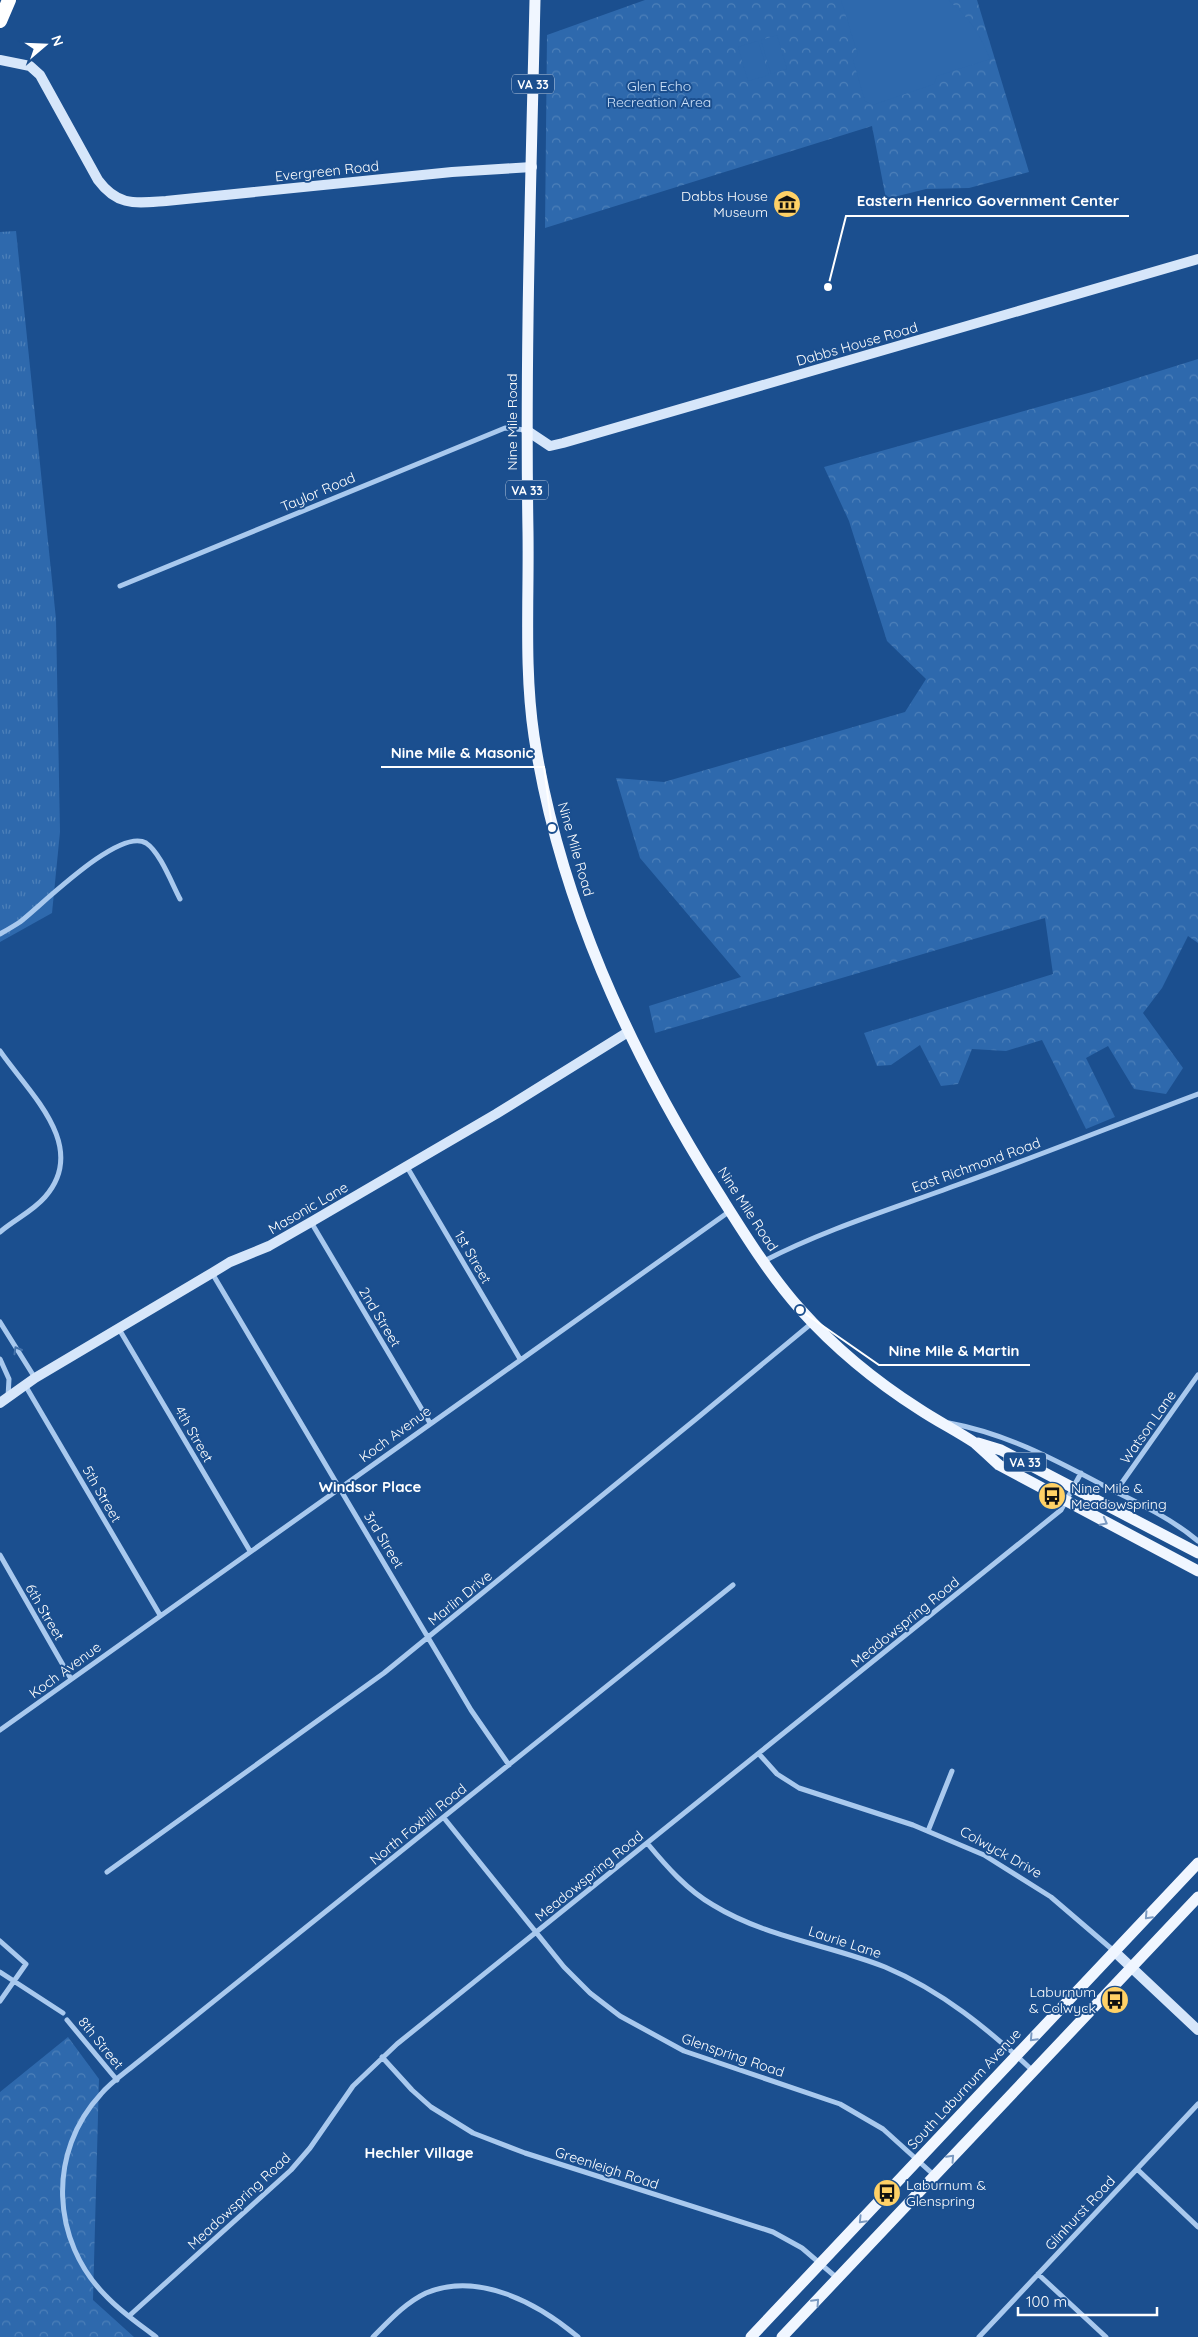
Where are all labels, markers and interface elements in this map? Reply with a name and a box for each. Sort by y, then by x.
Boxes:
north arrow [20,20,70,70]
text: N [47,33,67,49]
road number: VA 33 [512,74,554,94]
park label: Glen Echo Recreation Area [607,77,711,111]
street label: Evergreen Road [274,157,380,185]
callout: Eastern Henrico Government Center [846,186,1129,216]
place label: Dabbs House Museum [681,187,768,221]
museum icon: Dabbs House Museum [772,189,802,219]
text: Eastern Henrico Government Center [857,191,1120,210]
street label: Dabbs House Road [794,318,920,370]
street label: Nine Mile Road [503,373,521,471]
street label: Taylor Road [278,468,358,516]
road number: VA 33 [506,480,548,500]
callout: Nine Mile & Masonic [381,737,544,767]
text: Nine Mile & Masonic [391,743,534,762]
street label: Nine Mile Road [554,800,598,898]
street label: East Richmond Road [909,1133,1043,1197]
street label: Nine Mile Road [714,1163,782,1255]
street label: Masonic Lane [265,1178,351,1238]
street label: 1st Street [451,1227,496,1287]
street label: 2nd Street [355,1284,405,1350]
callout: Nine Mile & Martin [879,1335,1030,1365]
text: Nine Mile & Martin [889,1341,1020,1360]
one-way arrow [13,1347,23,1356]
street label: Watson Lane [1116,1387,1180,1467]
street label: Koch Avenue [356,1402,435,1466]
street label: 4th Street [171,1403,217,1466]
road number: VA 33 [1004,1452,1046,1471]
street label: 5th Street [79,1462,126,1526]
district label: Windsor Place [319,1477,421,1496]
place label: Nine Mile & Meadowspring [1071,1479,1167,1513]
bus stop icon: Nine Mile & Meadowspring [1037,1481,1067,1511]
street label: 3rd Street [360,1508,408,1572]
one-way arrow [1099,1516,1108,1526]
street label: Marlin Drive [424,1567,496,1629]
street label: Meadowspring Road [847,1573,963,1671]
street label: 6th Street [22,1581,68,1644]
street label: Koch Avenue [26,1638,105,1702]
street label: North Foxhill Road [366,1779,470,1869]
street label: Colwyck Drive [957,1822,1045,1882]
street label: Meadowspring Road [531,1827,647,1925]
one-way arrow [1145,1910,1154,1919]
street label: Laurie Lane [806,1922,884,1962]
place label: Laburnum & Colwyck [1029,1983,1096,2017]
bus stop icon: Laburnum & Colwyck [1100,1985,1130,2015]
street label: 8th Street [74,2013,128,2073]
street label: South Laburnum Avenue [903,2025,1025,2153]
street label: Glenspring Road [679,2029,787,2081]
one-way arrow [1030,2032,1039,2041]
district label: Hechler Village [364,2143,474,2162]
street label: Greenleigh Road [553,2143,661,2193]
street label: Meadowspring Road [184,2149,294,2253]
one-way arrow [945,2155,954,2164]
street label: Glinhurst Road [1041,2172,1119,2254]
place label: Laburnum & Glenspring [906,2176,986,2210]
bus stop icon: Laburnum & Glenspring [872,2178,902,2208]
one-way arrow [859,2214,868,2223]
scale bar [1018,2284,1157,2316]
text: 100 m [1026,2292,1067,2311]
one-way arrow [810,2298,819,2307]

